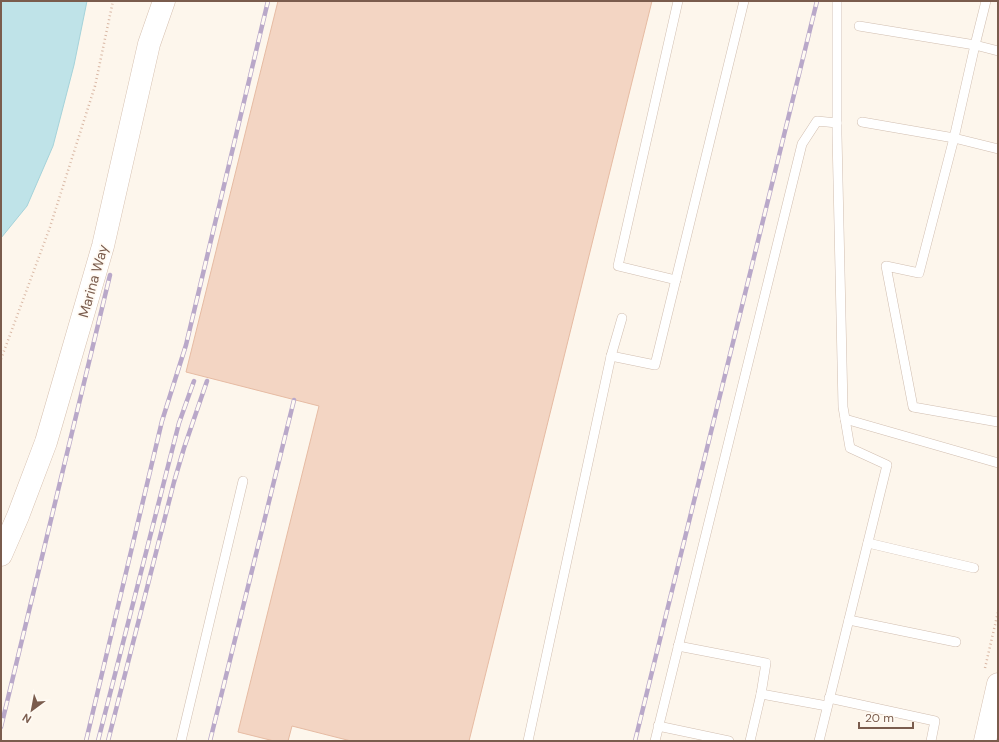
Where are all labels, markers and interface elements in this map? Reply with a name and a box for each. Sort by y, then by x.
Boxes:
street label: Marina Way [74,242,112,320]
north arrow [12,690,52,730]
scale bar [859,704,913,730]
text: N [20,710,34,727]
text: 20 m [865,710,894,726]

